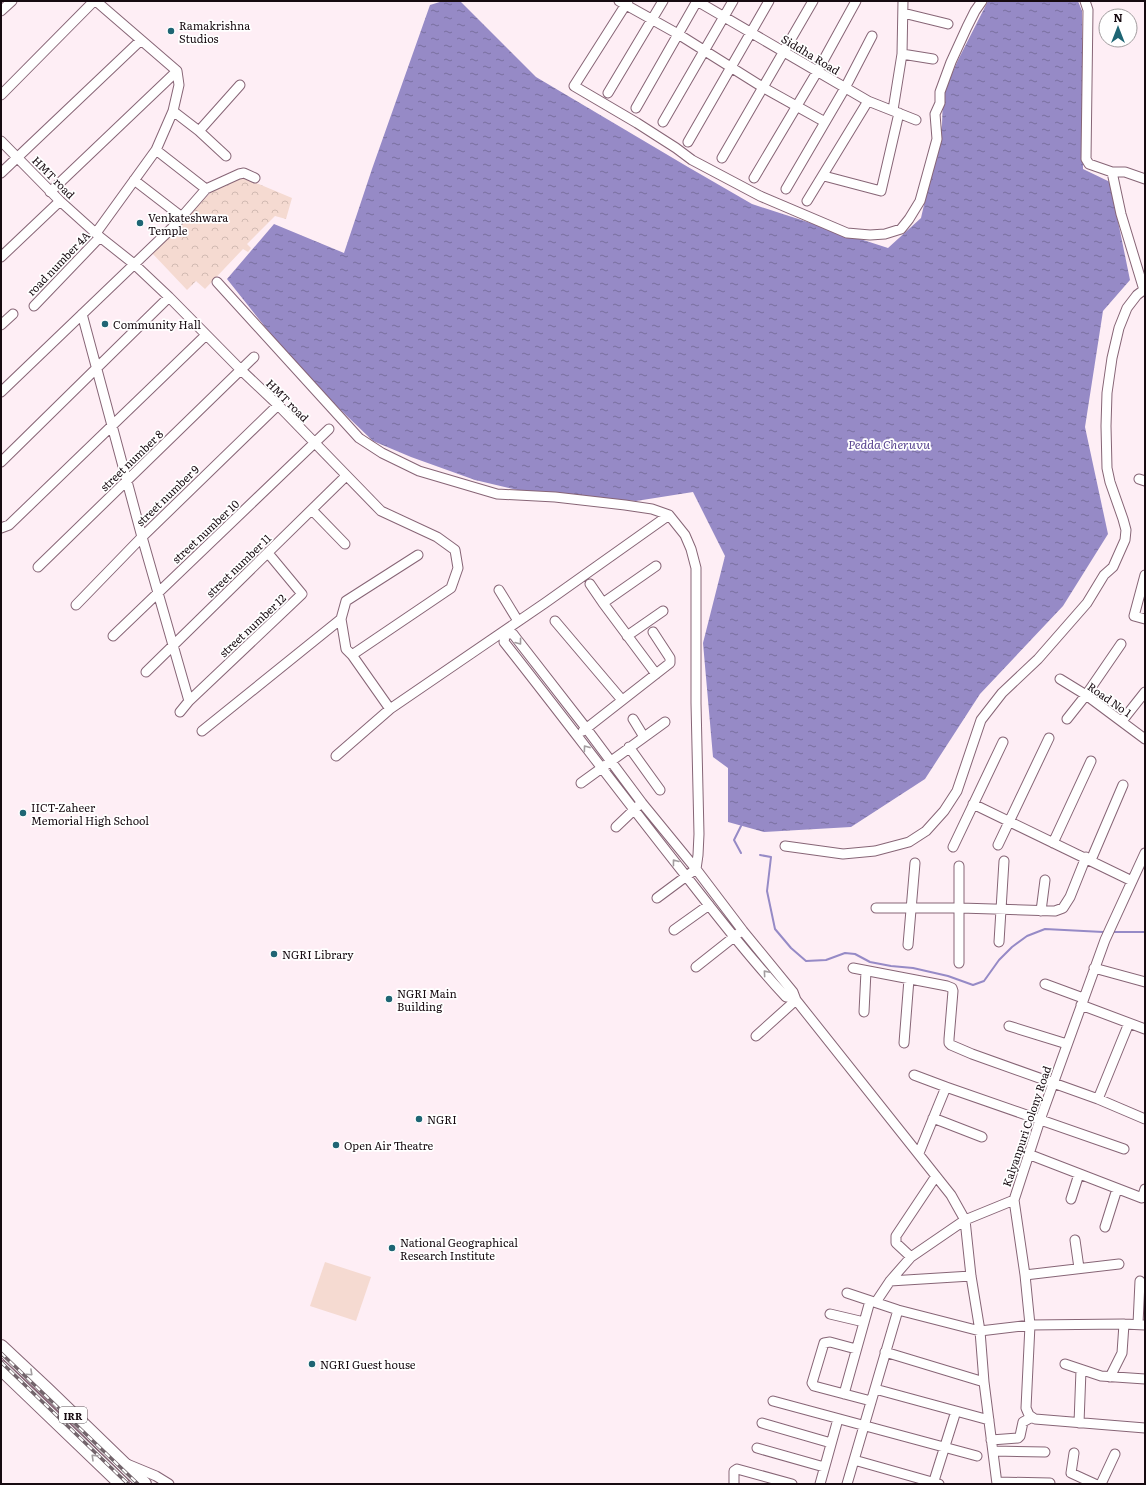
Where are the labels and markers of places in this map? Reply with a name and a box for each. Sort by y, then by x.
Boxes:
place label: Ramakrishna Studios [179,17,250,46]
marker: Ramakrishna Studios [166,26,176,36]
place label: Venkateshwara Temple [148,209,228,238]
marker: Venkateshwara Temple [135,218,145,228]
place label: Community Hall [113,316,201,332]
marker: Community Hall [100,319,110,329]
place label: IICT-Zaheer Memorial High School [31,799,149,828]
marker: IICT-Zaheer Memorial High School [18,808,28,818]
place label: NGRI Library [282,946,354,962]
marker: NGRI Library [269,949,279,959]
place label: NGRI Main Building [397,985,457,1014]
marker: NGRI Main Building [384,994,394,1004]
place label: NGRI [427,1111,457,1127]
marker: NGRI [414,1114,424,1124]
place label: Open Air Theatre [344,1137,434,1153]
marker: Open Air Theatre [331,1140,341,1150]
place label: National Geographical Research Institute [400,1234,518,1263]
marker: National Geographical Research Institute [387,1243,397,1253]
place label: NGRI Guest house [320,1356,416,1372]
marker: NGRI Guest house [307,1359,317,1369]

